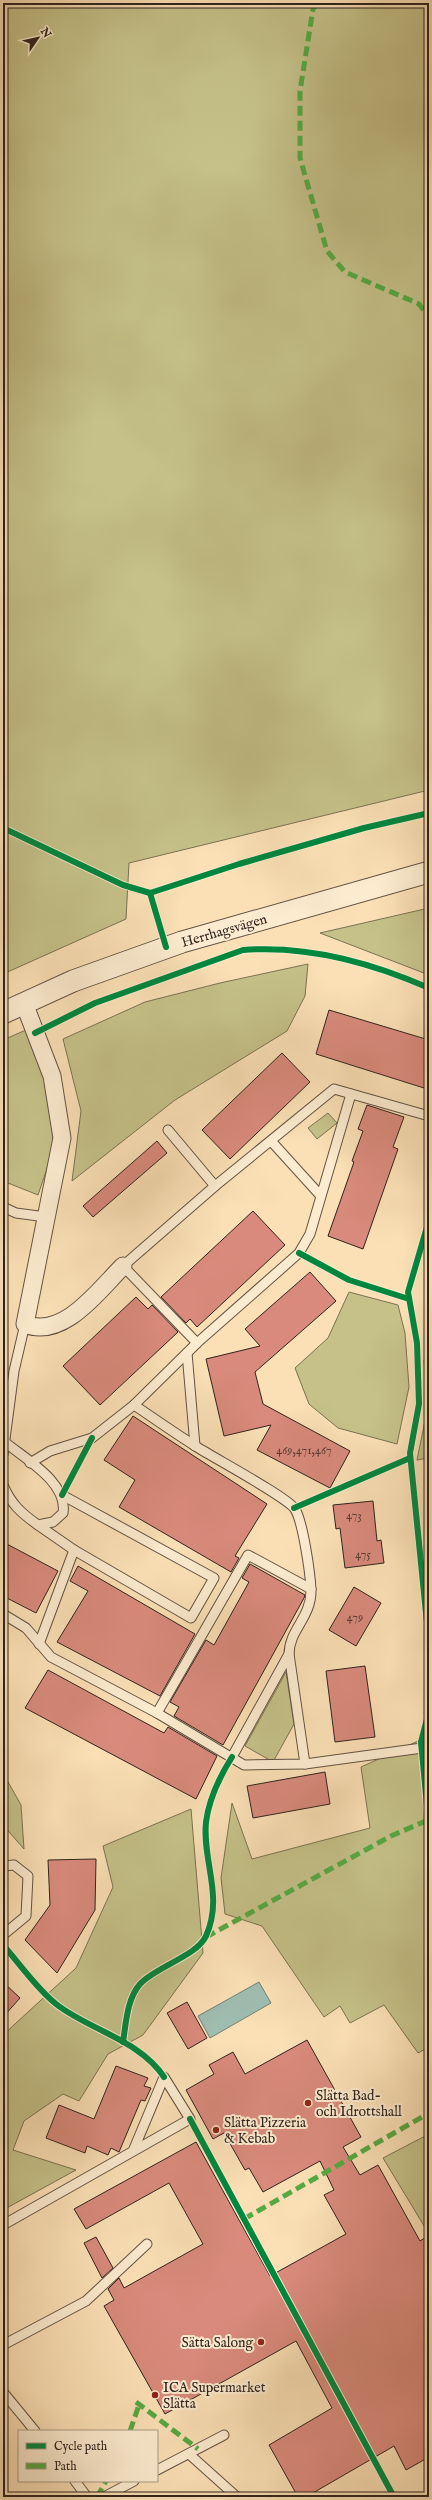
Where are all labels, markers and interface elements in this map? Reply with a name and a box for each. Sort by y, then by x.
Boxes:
north arrow [18,18,58,58]
text: N [36,24,54,41]
street label: Herrhagsvägen [179,910,270,952]
house number: 469,471,467 [276,1443,332,1458]
house number: 473 [346,1508,362,1523]
house number: 475 [355,1547,371,1562]
house number: 479 [347,1610,363,1625]
place label: Slätta Bad- och Idrottshall [316,2087,402,2121]
marker: Slätta Bad- och Idrottshall [303,2098,313,2108]
place label: Slätta Pizzeria & Kebab [224,2114,307,2148]
marker: Slätta Pizzeria & Kebab [211,2125,221,2135]
place label: Sätta Salong [182,2334,253,2352]
marker: Sätta Salong [256,2337,266,2347]
place label: ICA Supermarket Slätta [163,2379,266,2413]
marker: ICA Supermarket Slätta [150,2390,160,2400]
legend [18,2430,158,2482]
text: Cycle path [54,2439,108,2455]
text: Path [54,2459,77,2474]

